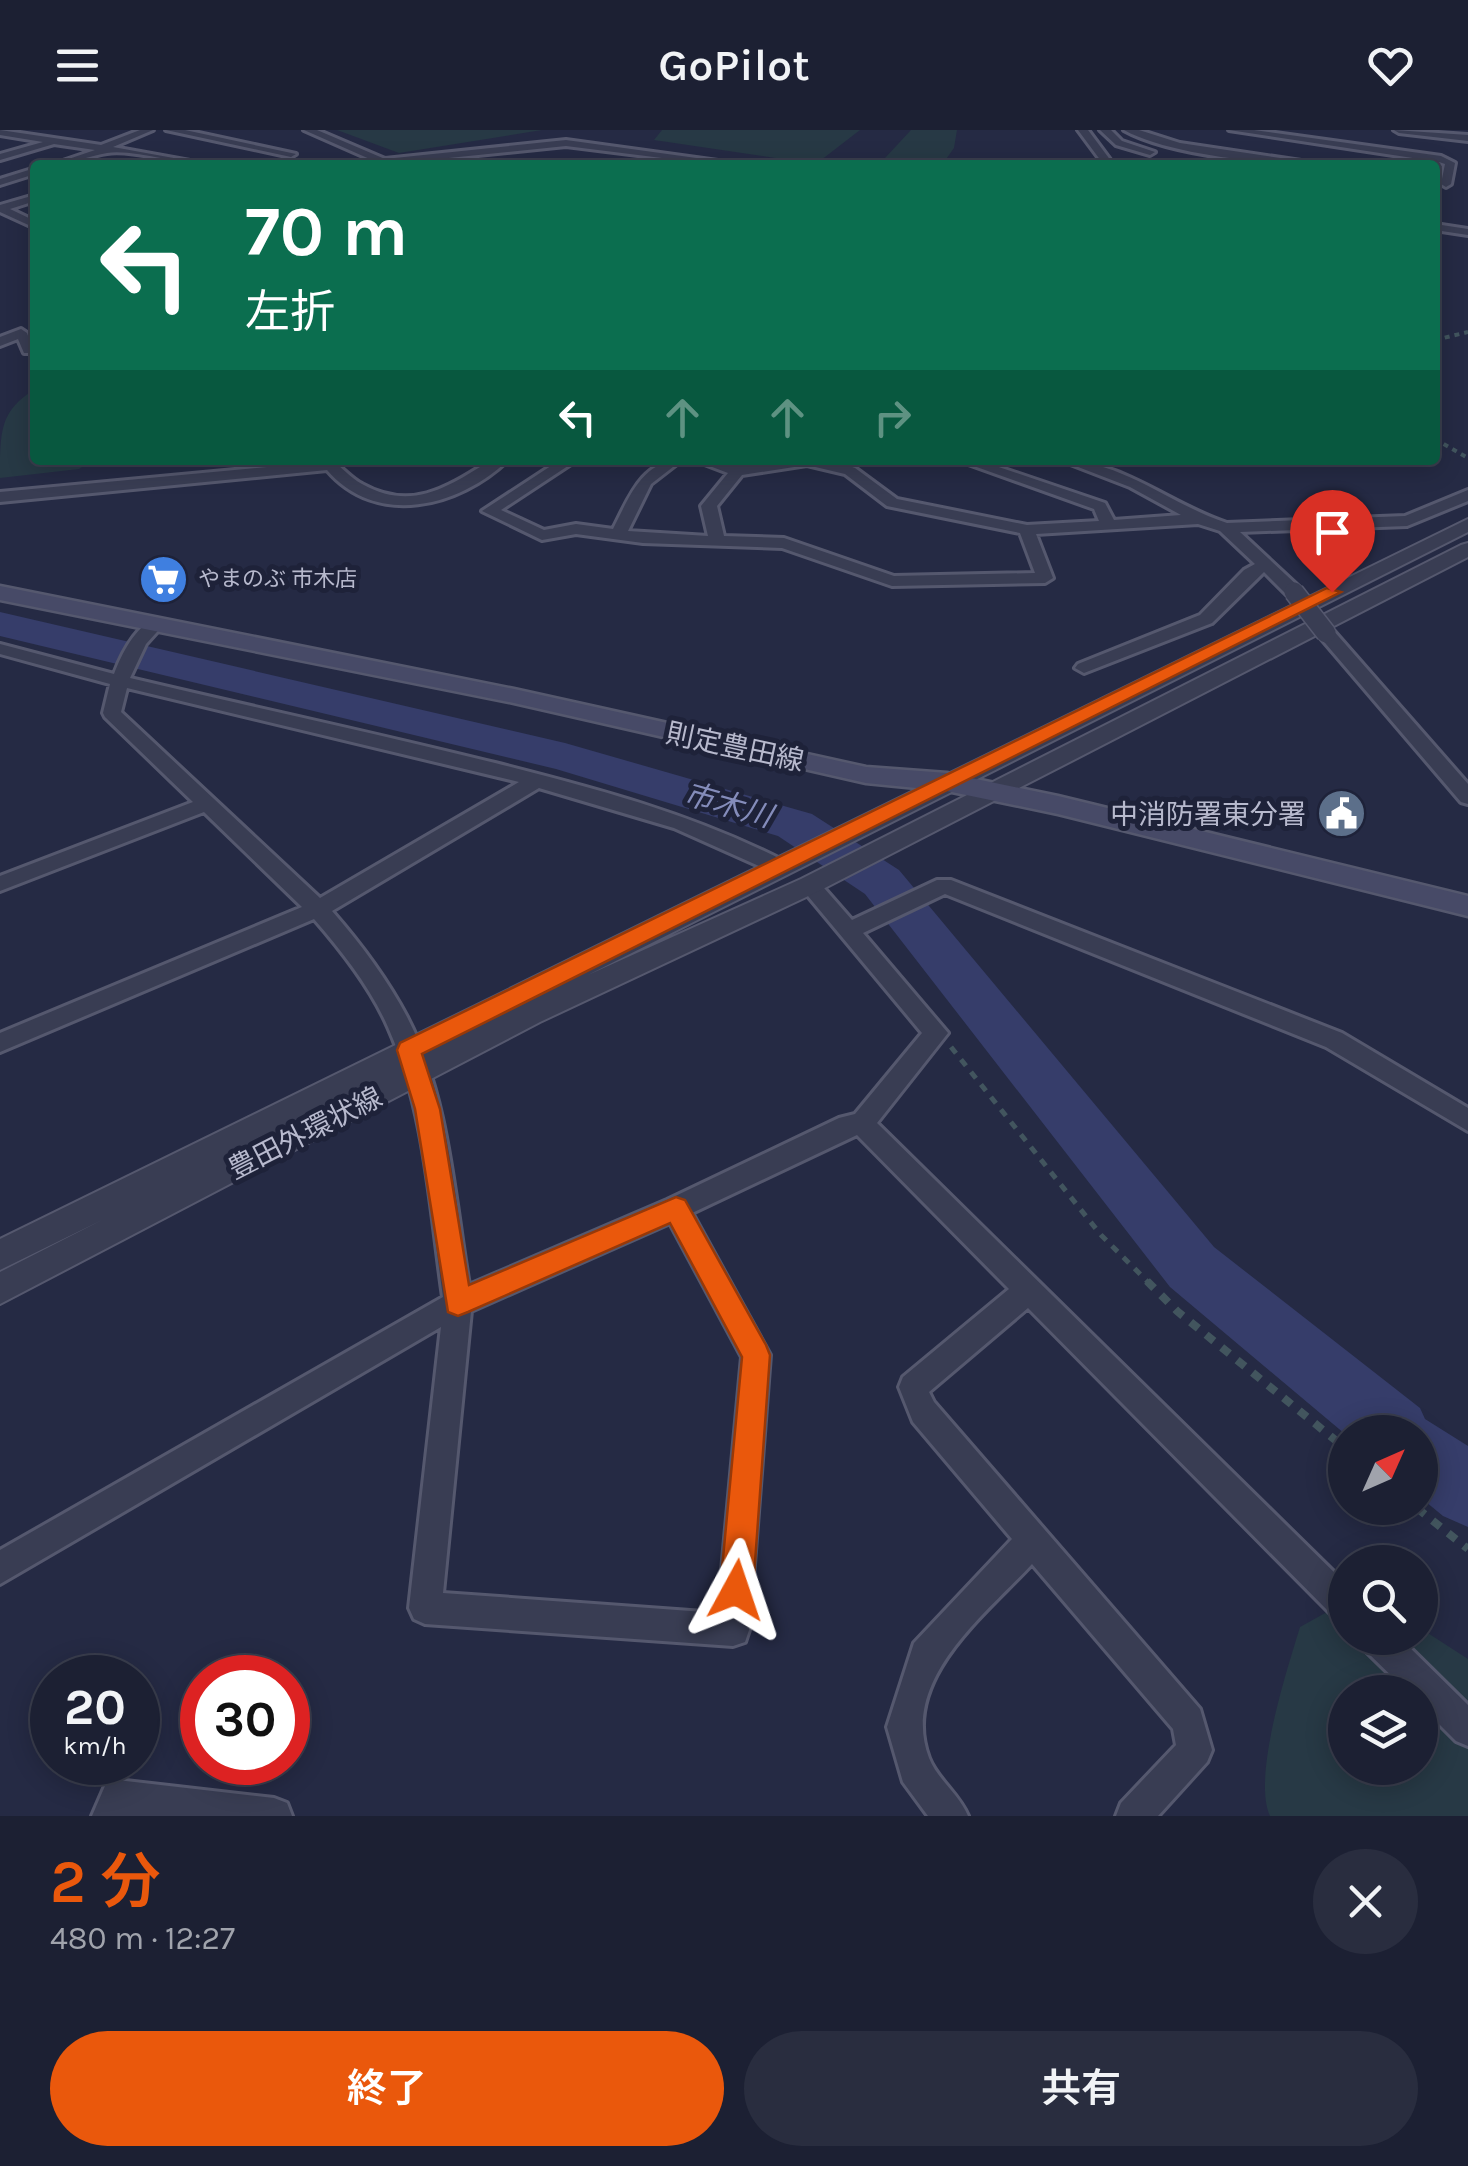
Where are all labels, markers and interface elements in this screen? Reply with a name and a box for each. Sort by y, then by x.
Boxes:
icon: menu [50,38,105,93]
icon: heart [1363,38,1418,93]
text: GoPilot [658,39,810,91]
text: 70 m [245,191,408,273]
icon: left [80,200,210,330]
text: 左折 [245,286,335,338]
icon: left [550,390,605,445]
icon: ahead [655,390,710,445]
icon: ahead [760,390,815,445]
icon: right [865,390,920,445]
pin [1290,490,1375,593]
icon: arrive [1305,505,1360,560]
supermarket icon: やまのぶ 市木店 [137,553,189,605]
place label: やまのぶ 市木店 [198,566,357,592]
street label: 則定豊田線 [663,716,807,778]
water label: 市木川 [680,775,779,836]
public building icon: 中消防署東分署 [1315,788,1367,840]
place label: 中消防署東分署 [1110,798,1306,831]
street label: 豊田外環状線 [223,1080,387,1186]
north arrow [1328,1415,1438,1525]
map controls [1328,1415,1438,1785]
position arrow [684,1538,788,1642]
button: search [1328,1545,1438,1655]
speed limit sign: 30 [180,1655,310,1785]
button: layers [1328,1675,1438,1785]
text: 20 [64,1678,126,1737]
text: km/h [63,1731,127,1760]
text: 2 分 [50,1847,161,1917]
button: close [1313,1849,1418,1954]
text: 480 m · 12:27 [50,1920,235,1957]
button: 終了 [50,2031,724,2146]
button: 共有 [744,2031,1418,2146]

